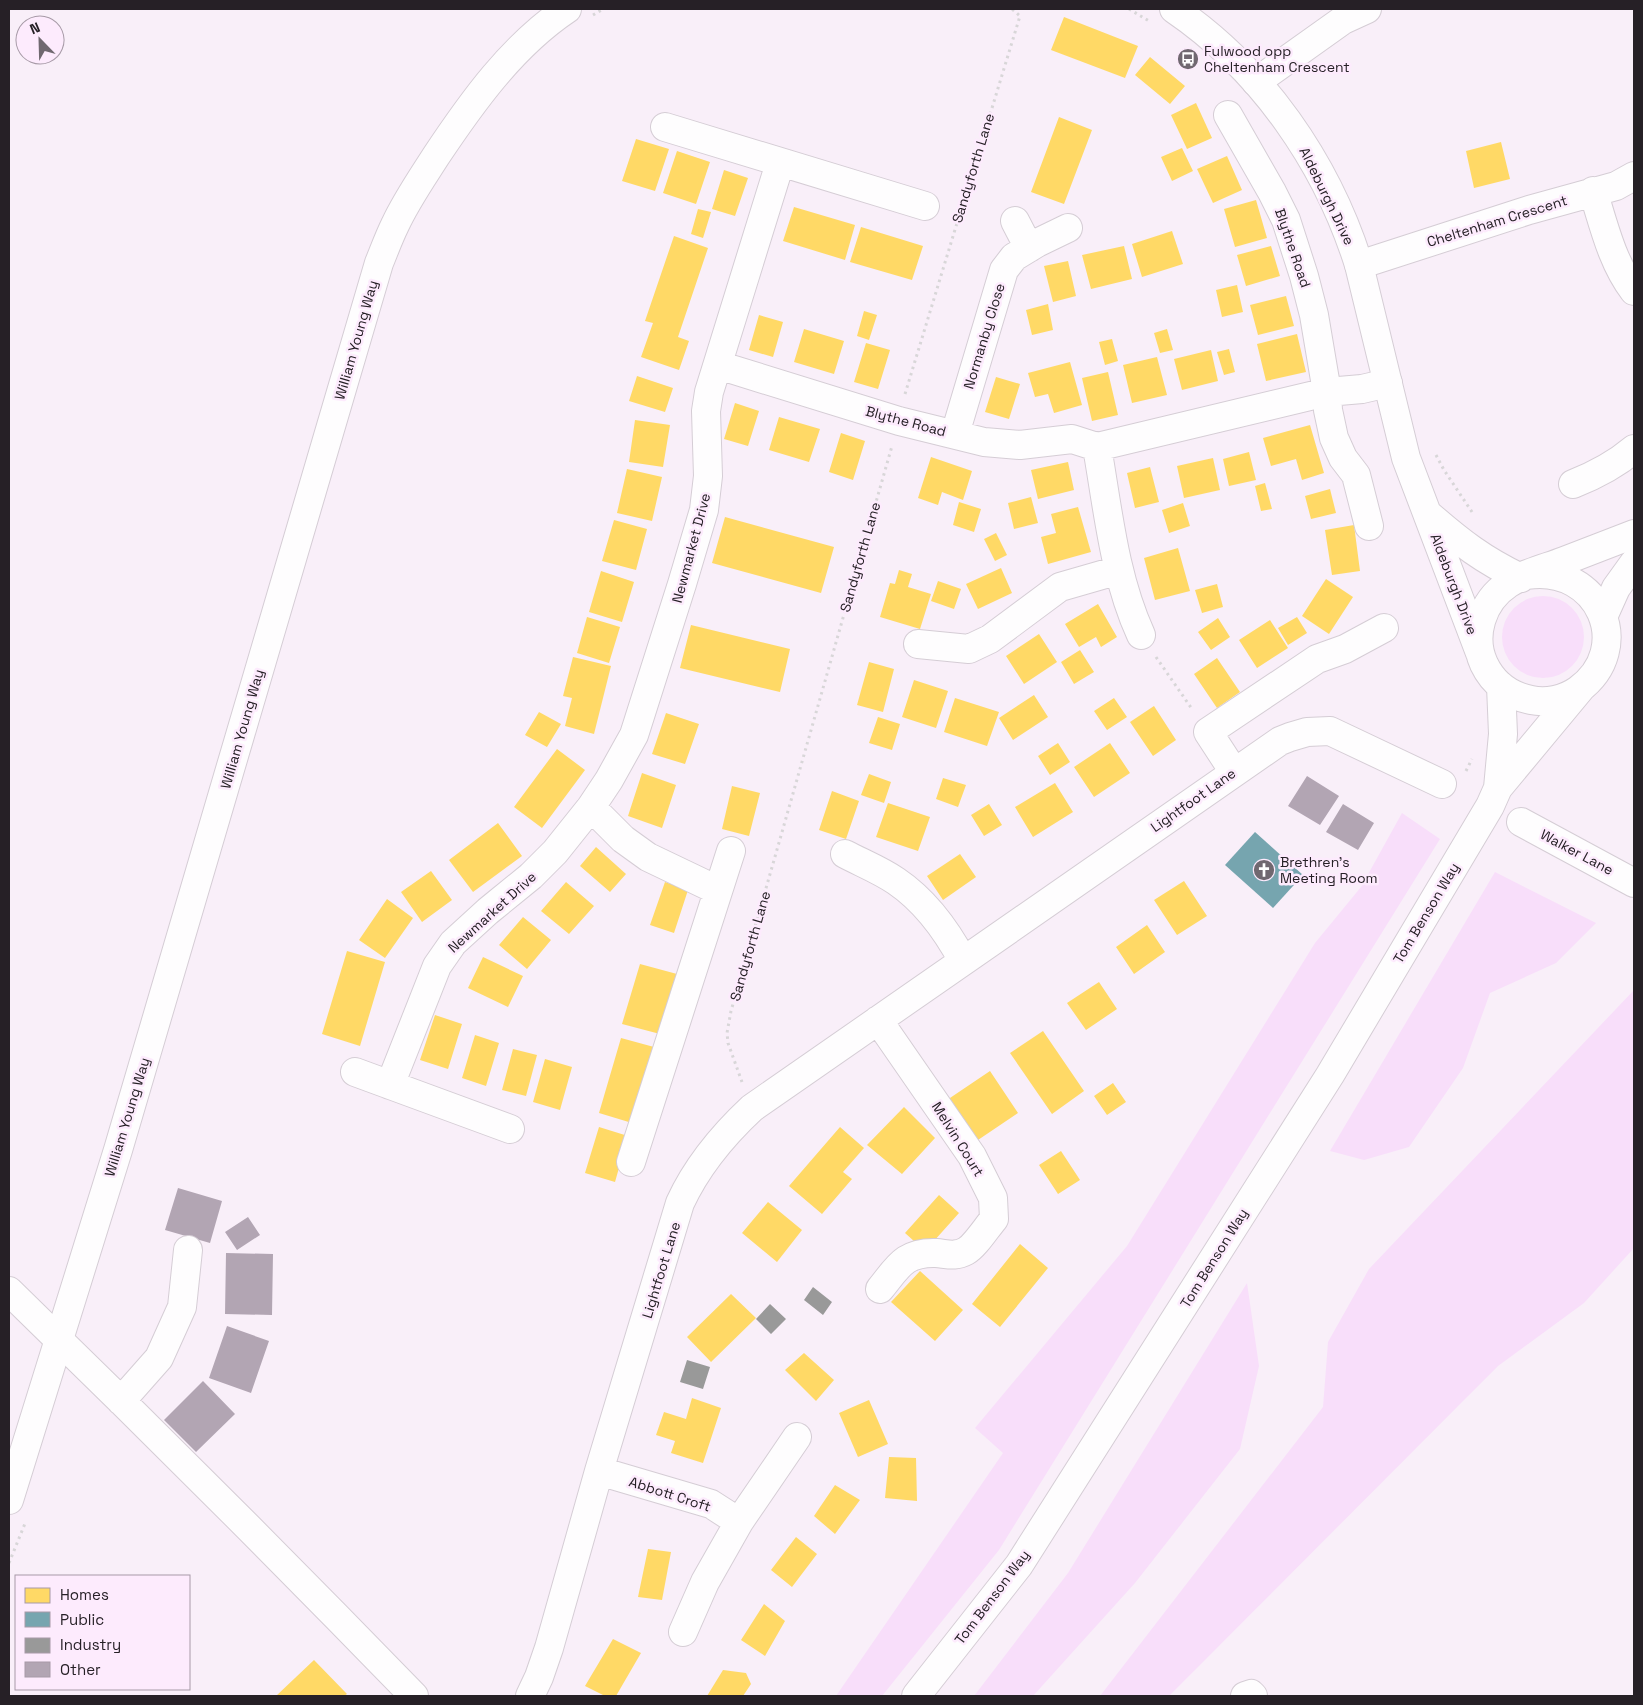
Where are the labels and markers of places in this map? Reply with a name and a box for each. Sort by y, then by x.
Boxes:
place label: Fulwood opp Cheltenham Crescent [1204,42,1350,76]
bus stop icon: Fulwood opp Cheltenham Crescent [1176,47,1200,71]
place label: Brethren's Meeting Room [1280,853,1378,887]
church icon: Brethren's Meeting Room [1252,858,1276,882]

